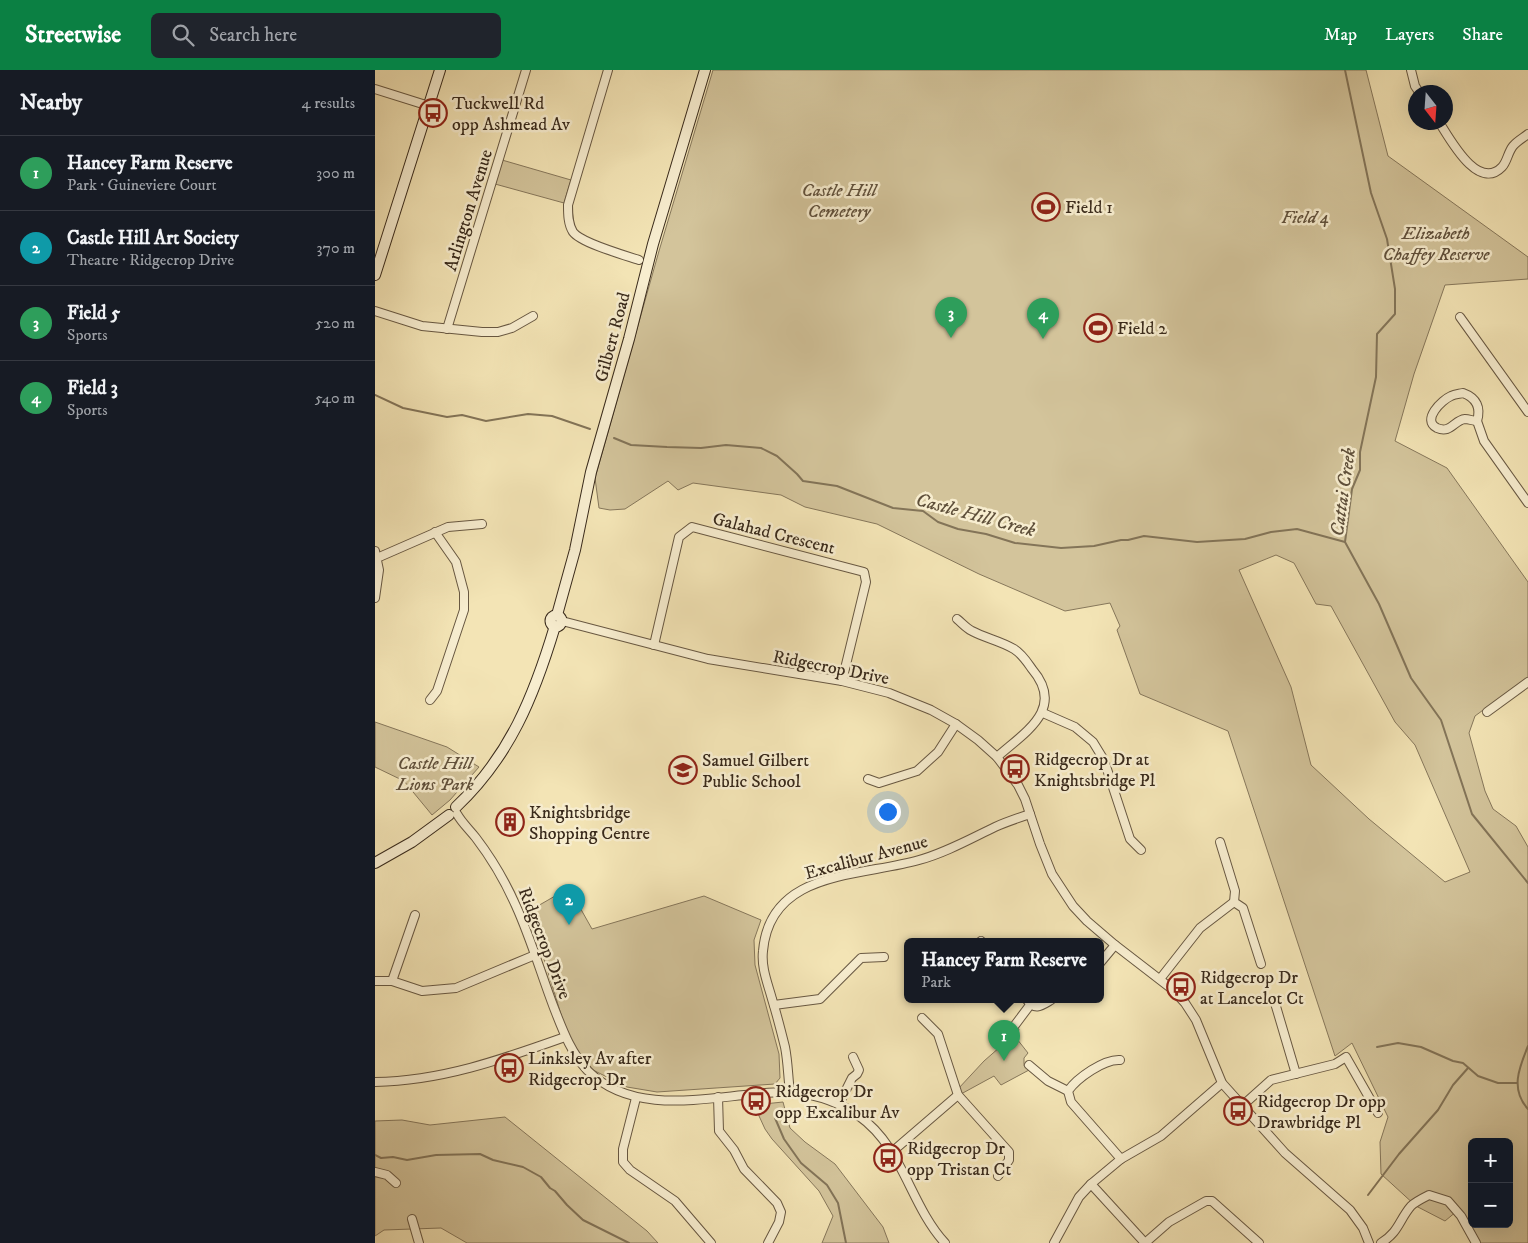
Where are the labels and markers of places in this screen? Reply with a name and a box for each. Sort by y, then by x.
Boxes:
place label: Tuckwell Rd opp Ashmead Av [452,93,570,136]
bus stop icon: Tuckwell Rd opp Ashmead Av [418,98,448,128]
sports icon: Field 1 [1031,192,1061,222]
place label: Field 1 [1065,197,1113,219]
pin: 3 [935,297,967,338]
pin: 4 [1027,298,1059,339]
sports icon: Field 2 [1083,313,1113,343]
place label: Field 2 [1117,318,1167,340]
place label: Ridgecrop Dr at Knightsbridge Pl [1034,749,1156,792]
place label: Samuel Gilbert Public School [702,750,809,793]
bus stop icon: Ridgecrop Dr at Knightsbridge Pl [1000,754,1030,784]
school or university icon: Samuel Gilbert Public School [668,755,698,785]
place label: Knightsbridge Shopping Centre [529,802,650,845]
building icon: Knightsbridge Shopping Centre [495,807,525,837]
pin: 2 [553,884,585,925]
place label: Ridgecrop Dr at Lancelot Ct [1200,967,1304,1010]
bus stop icon: Ridgecrop Dr at Lancelot Ct [1166,972,1196,1002]
pin: 1 [988,1020,1020,1061]
place label: Linksley Av after Ridgecrop Dr [528,1048,652,1091]
bus stop icon: Linksley Av after Ridgecrop Dr [494,1053,524,1083]
place label: Ridgecrop Dr opp Excalibur Av [775,1081,899,1124]
bus stop icon: Ridgecrop Dr opp Excalibur Av [741,1086,771,1116]
place label: Ridgecrop Dr opp Drawbridge Pl [1257,1091,1386,1134]
bus stop icon: Ridgecrop Dr opp Drawbridge Pl [1223,1096,1253,1126]
place label: Ridgecrop Dr opp Tristan Ct [907,1138,1011,1181]
bus stop icon: Ridgecrop Dr opp Tristan Ct [873,1143,903,1173]

